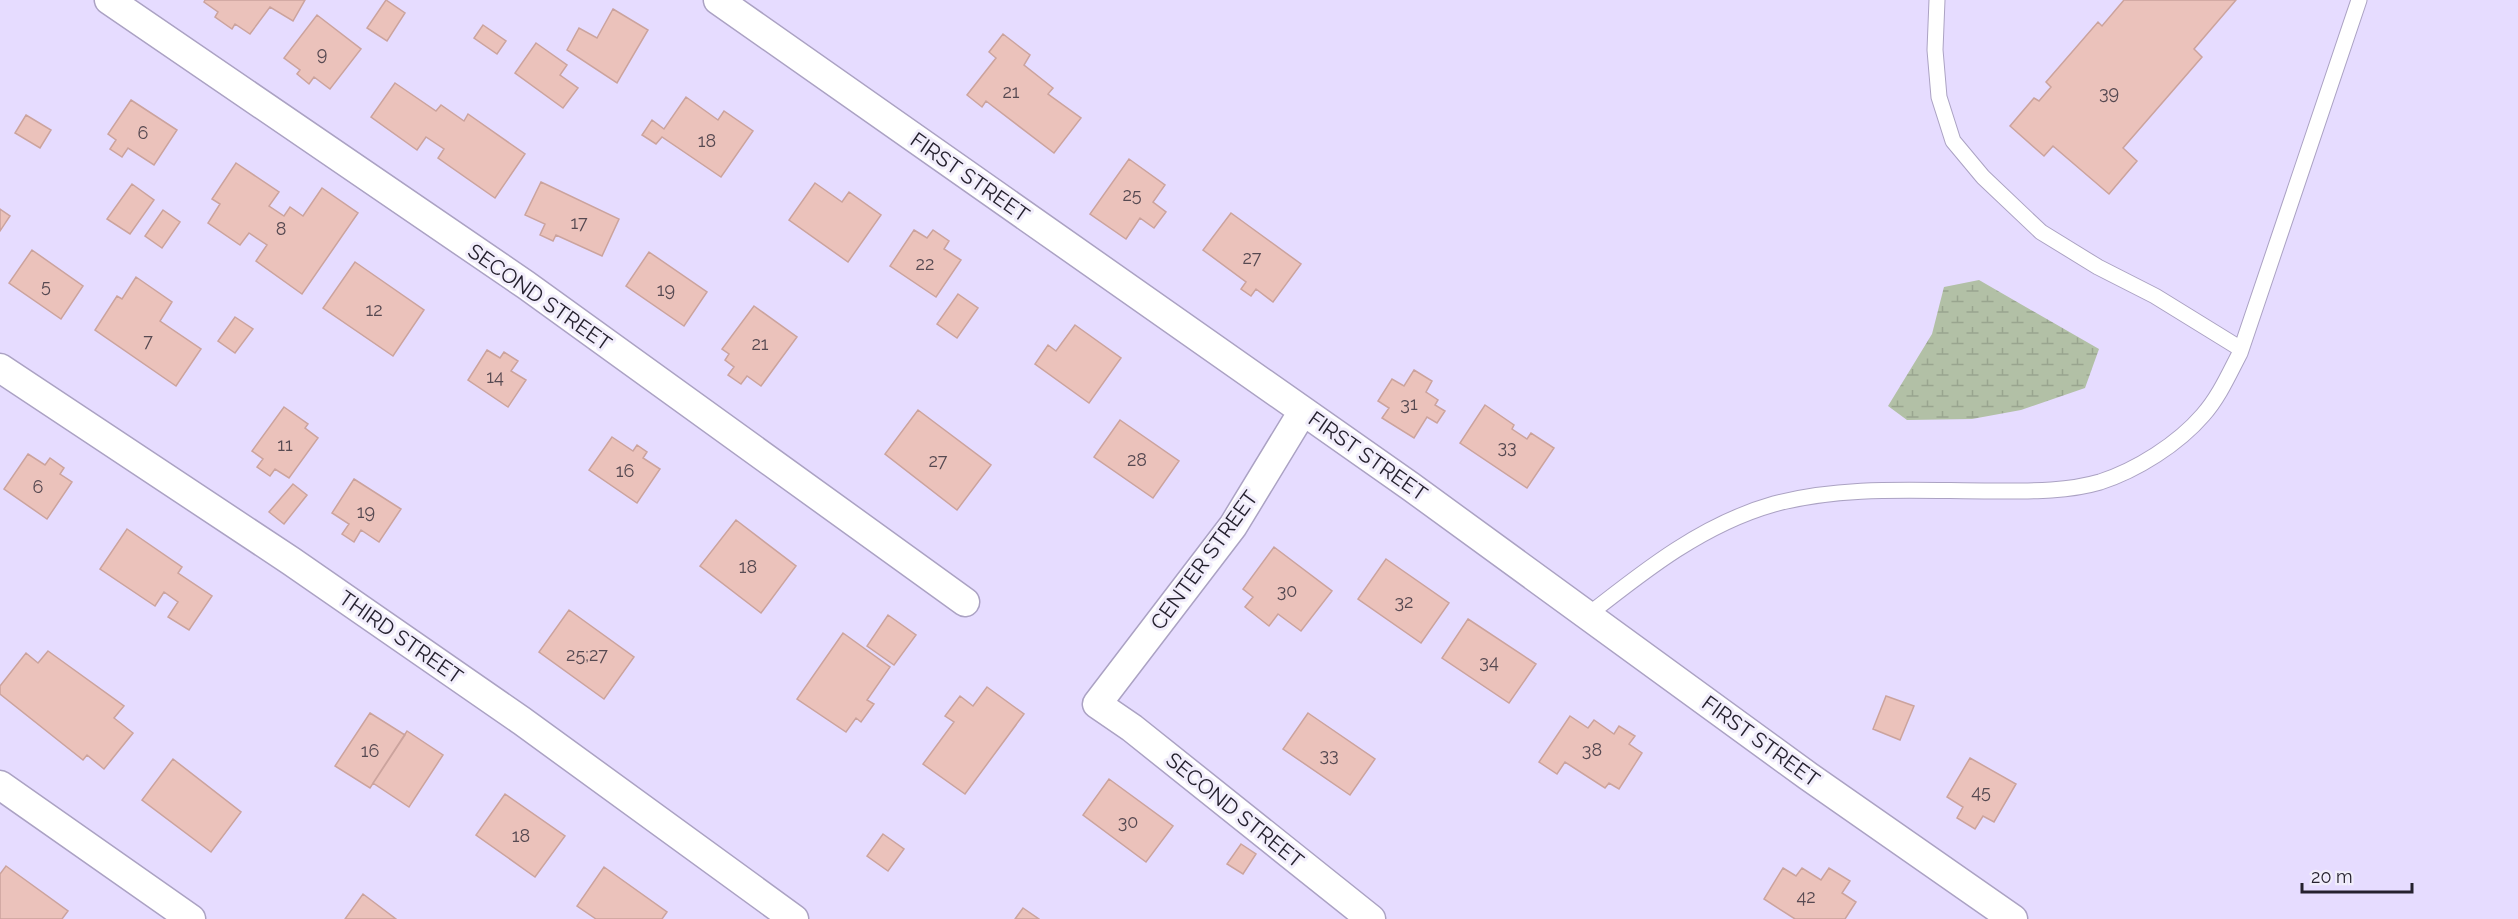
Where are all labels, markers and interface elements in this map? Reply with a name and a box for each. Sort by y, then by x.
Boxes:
house number: 9 [317,43,327,64]
house number: 21 [1002,81,1020,102]
house number: 39 [2099,82,2119,103]
house number: 6 [138,122,149,143]
street label: FIRST STREET [906,127,1034,227]
house number: 18 [698,130,716,151]
house number: 25 [1122,184,1142,205]
house number: 17 [570,212,588,233]
house number: 8 [276,218,286,239]
street label: SECOND STREET [463,238,617,356]
house number: 27 [1242,247,1262,268]
house number: 22 [916,253,934,274]
house number: 5 [41,275,51,296]
house number: 19 [657,279,675,300]
house number: 12 [365,299,383,320]
house number: 7 [143,330,153,351]
house number: 21 [751,333,769,354]
house number: 14 [486,366,504,387]
house number: 31 [1400,393,1418,414]
street label: FIRST STREET [1304,406,1432,506]
house number: 11 [277,434,293,455]
house number: 33 [1497,436,1517,457]
house number: 28 [1127,449,1147,470]
house number: 27 [928,450,948,471]
house number: 16 [616,460,634,481]
house number: 6 [33,476,44,497]
street label: CENTER STREET [1145,485,1263,634]
house number: 19 [357,501,375,522]
house number: 18 [739,556,757,577]
house number: 30 [1277,580,1297,601]
street label: THIRD STREET [334,585,468,689]
house number: 32 [1395,591,1414,612]
house number: 25;27 [566,644,608,665]
house number: 34 [1479,651,1499,672]
street label: FIRST STREET [1697,690,1825,792]
house number: 38 [1582,739,1602,760]
house number: 16 [361,740,379,761]
house number: 33 [1319,744,1339,765]
street label: SECOND STREET [1161,747,1309,873]
house number: 45 [1971,781,1991,802]
house number: 30 [1118,811,1138,832]
house number: 18 [512,825,530,846]
scale bar [2302,856,2412,894]
text: 20 m [2311,866,2353,887]
house number: 42 [1796,886,1816,907]

